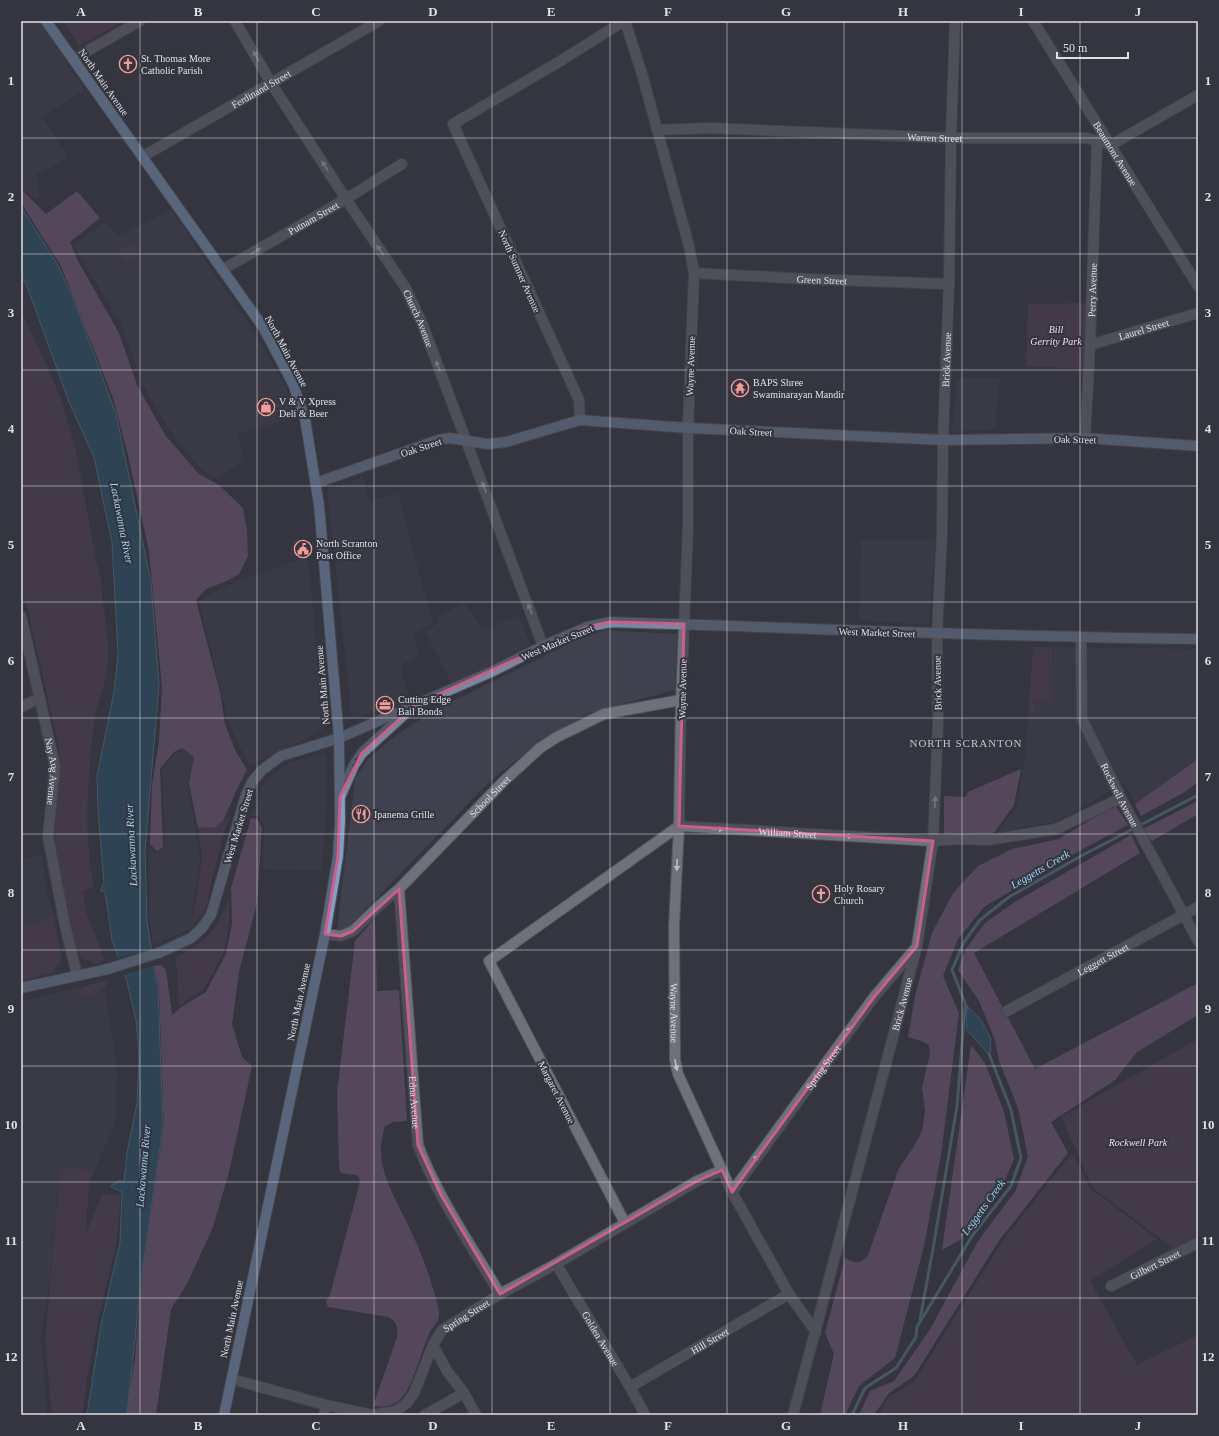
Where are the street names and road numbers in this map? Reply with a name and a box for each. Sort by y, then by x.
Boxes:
street label: North Main Avenue [76,47,131,118]
street label: Ferdinand Street [230,68,293,111]
street label: Beaumont Avenue [1091,120,1139,188]
street label: Warren Street [907,131,963,144]
street label: Putnam Street [286,199,341,237]
street label: North Sumner Avenue [496,228,543,315]
street label: Perry Avenue [1086,262,1099,317]
street label: Green Street [796,273,847,286]
street label: Church Avenue [401,288,436,349]
street label: North Main Avenue [263,314,310,389]
street label: Laurel Street [1117,317,1171,342]
street label: Brick Avenue [940,332,953,387]
street label: Wayne Avenue [684,335,697,396]
street label: Oak Street [729,425,773,438]
street label: Oak Street [1054,434,1097,445]
street label: Oak Street [399,436,443,459]
street label: West Market Street [520,622,595,663]
street label: West Market Street [838,626,916,639]
street label: North Main Avenue [314,644,331,725]
street label: Brick Avenue [932,655,943,710]
street label: Wayne Avenue [676,658,689,719]
street label: Nay Aug Avenue [43,737,60,806]
street label: Rockwell Avenue [1099,761,1141,830]
street label: School Street [467,773,512,820]
street label: West Market Street [222,788,255,865]
street label: William Street [758,826,817,840]
street label: Leggett Street [1076,941,1131,978]
street label: North Main Avenue [285,962,312,1042]
street label: Brick Avenue [890,976,915,1032]
street label: Wayne Avenue [668,983,680,1044]
street label: Spring Street [803,1043,843,1092]
street label: Margaret Avenue [536,1059,577,1126]
street label: Edna Avenue [407,1076,422,1130]
street label: Gilbert Street [1128,1248,1182,1282]
street label: North Main Avenue [218,1279,245,1359]
street label: Spring Street [441,1297,492,1334]
street label: Golden Avenue [580,1309,621,1369]
street label: Hill Street [689,1326,731,1356]

